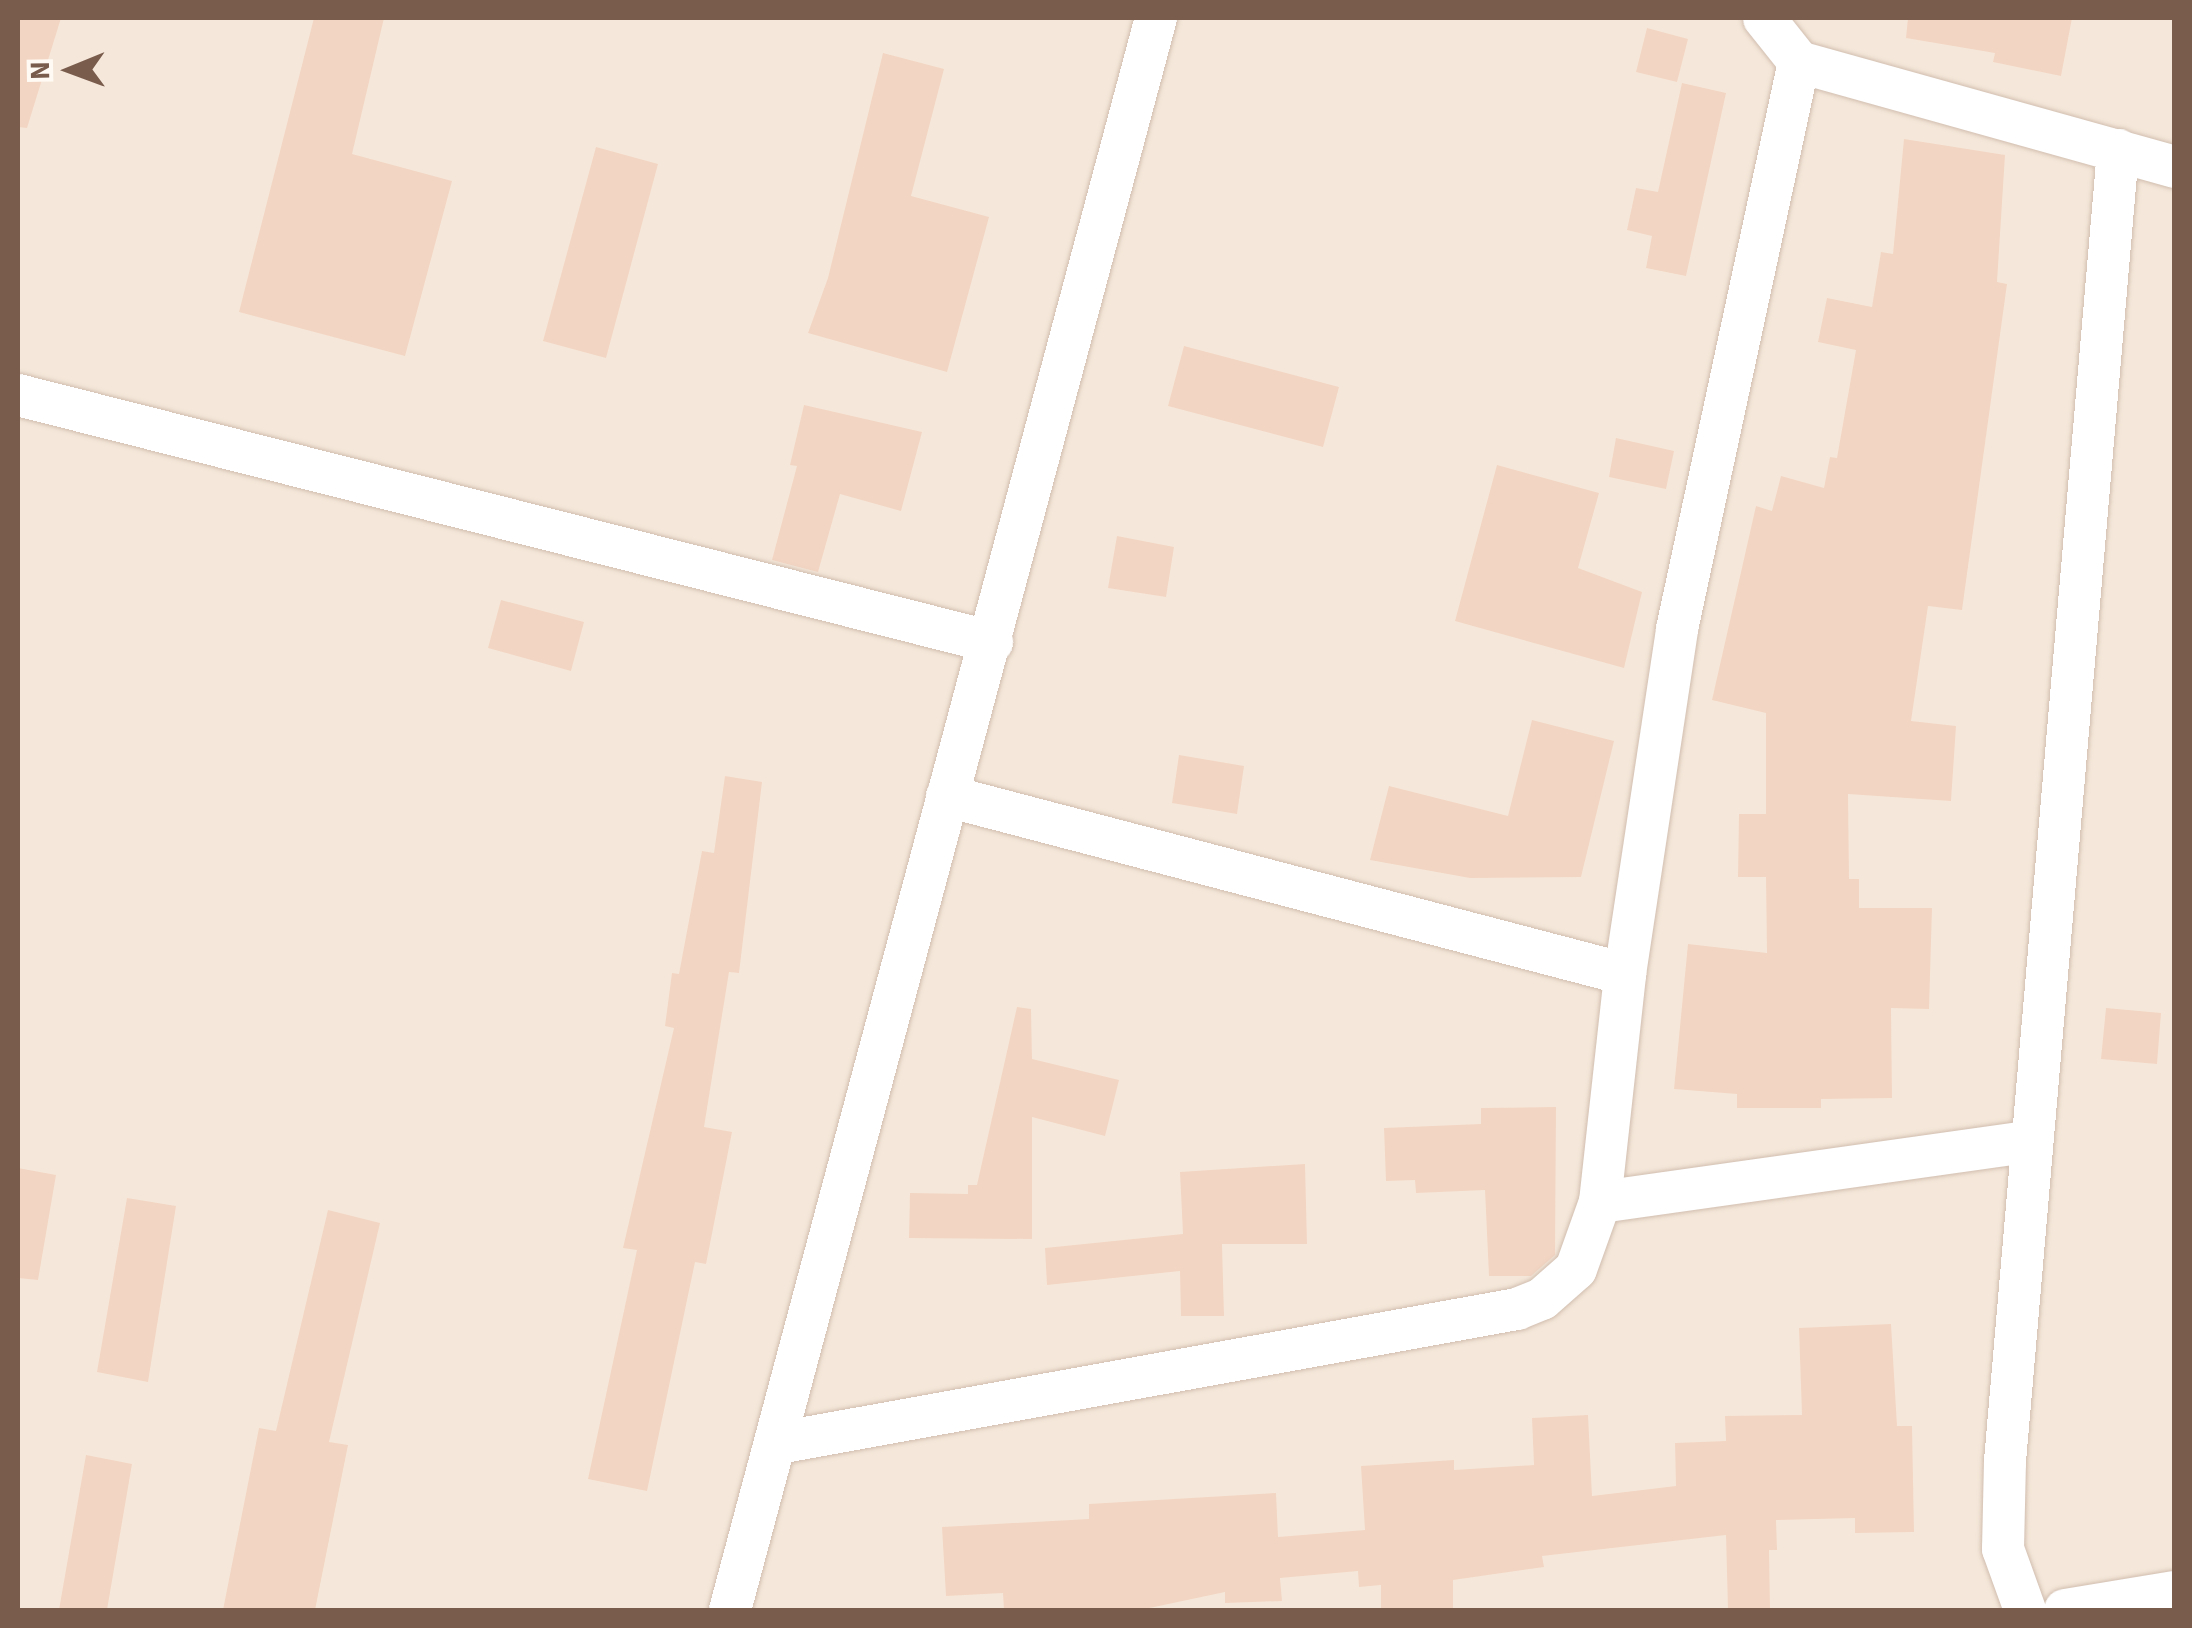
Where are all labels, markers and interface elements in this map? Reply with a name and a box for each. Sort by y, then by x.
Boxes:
north arrow [20,20,120,120]
text: N [20,61,60,80]

